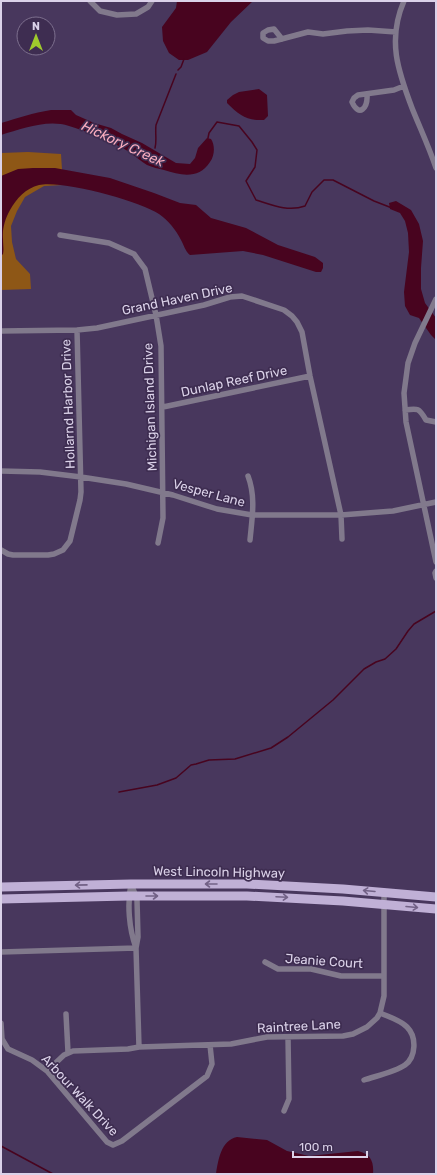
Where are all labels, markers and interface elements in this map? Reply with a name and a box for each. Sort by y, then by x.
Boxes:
north arrow [16,16,56,56]
text: N [32,20,40,33]
water label: Hickory Creek [79,117,168,171]
street label: Grand Haven Drive [120,280,234,318]
street label: Hollarnd Harbor Drive [58,339,78,469]
street label: Michigan Island Drive [140,343,161,471]
street label: Dunlap Reef Drive [180,362,288,400]
street label: Vesper Lane [171,476,247,510]
street label: West Lincoln Highway [153,863,285,882]
one-way arrow [205,880,218,888]
one-way arrow [75,881,88,889]
one-way arrow [363,888,376,895]
one-way arrow [145,892,158,900]
one-way arrow [275,894,288,901]
one-way arrow [405,903,418,910]
street label: Jeanie Court [284,951,364,971]
street label: Raintree Lane [257,1016,341,1036]
street label: Arbour Walk Drive [38,1051,122,1139]
scale bar [293,1133,367,1159]
text: 100 m [299,1140,333,1154]

